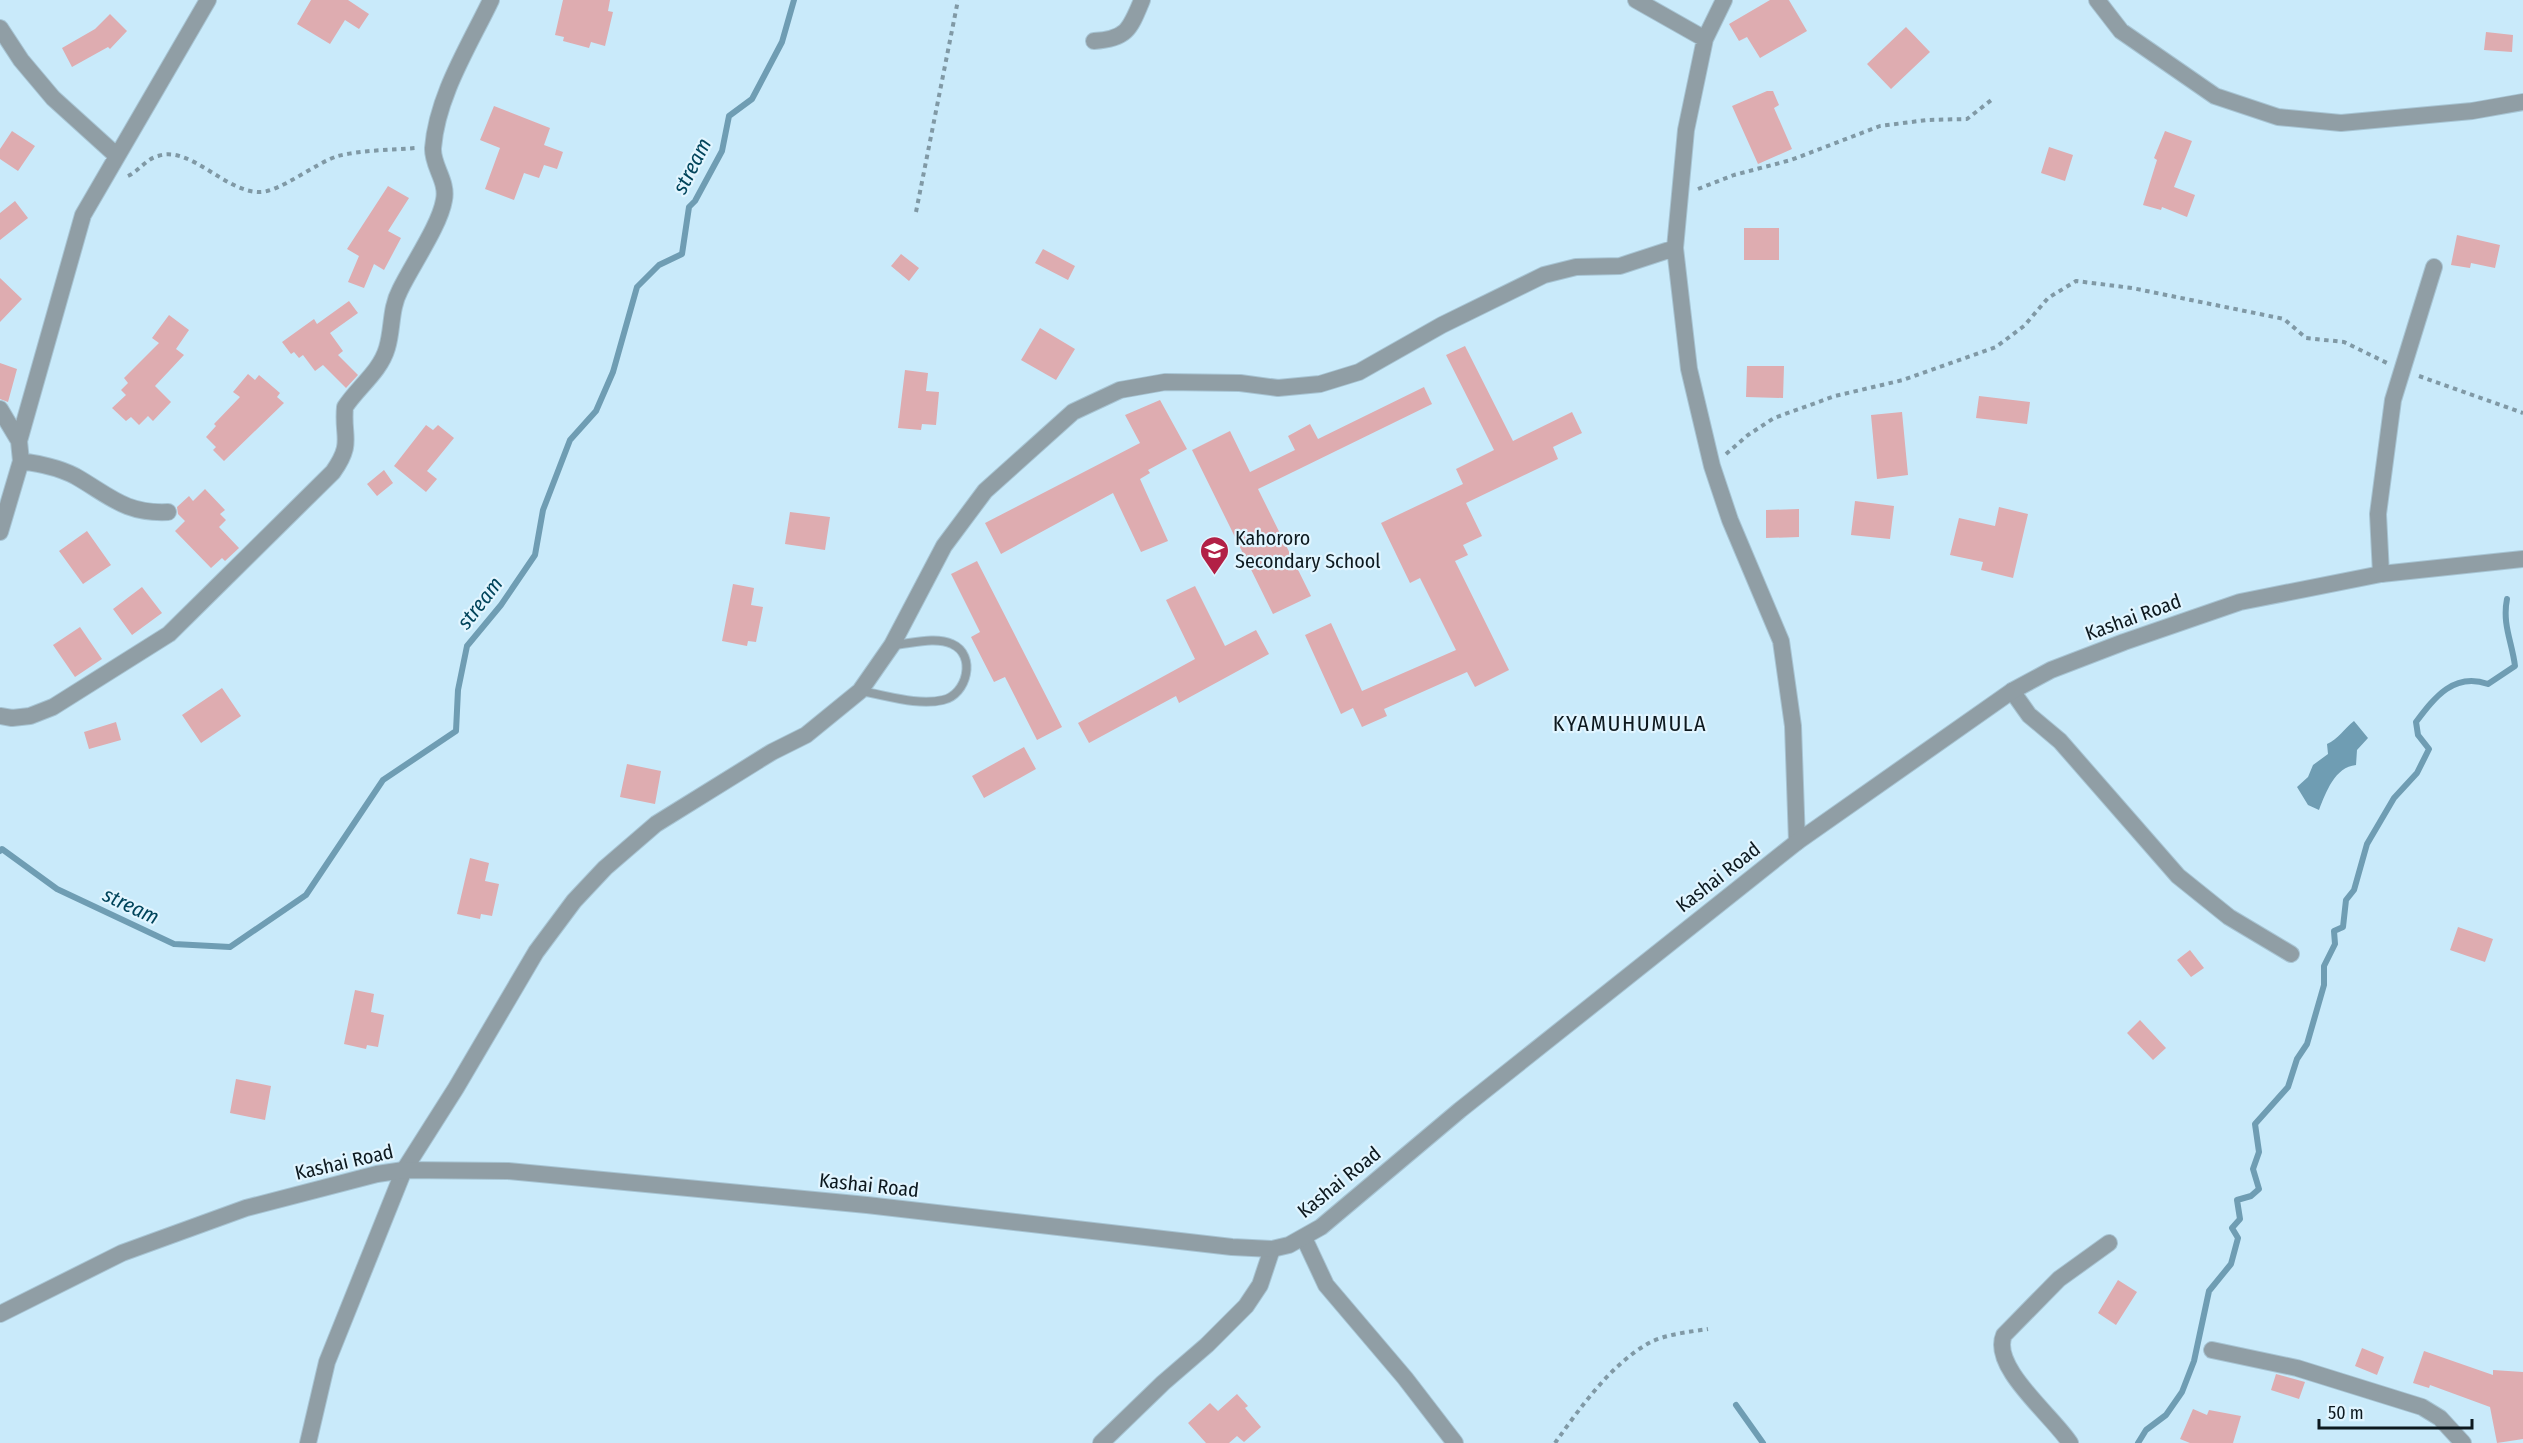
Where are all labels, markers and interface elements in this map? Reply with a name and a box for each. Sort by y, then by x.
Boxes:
water label: stream [667,134,717,199]
place label: Kahororo Secondary School [1235,526,1381,573]
school or university icon: Kahororo Secondary School [1198,534,1230,576]
water label: stream [451,572,508,635]
street label: Kashai Road [2082,589,2184,645]
district label: KYAMUHUMULA [1553,710,1707,737]
street label: Kashai Road [1671,837,1765,917]
water label: stream [98,881,163,930]
street label: Kashai Road [292,1139,396,1185]
street label: Kashai Road [1293,1141,1385,1223]
street label: Kashai Road [818,1168,920,1202]
scale bar [2319,1392,2472,1430]
text: 50 m [2328,1402,2364,1424]

